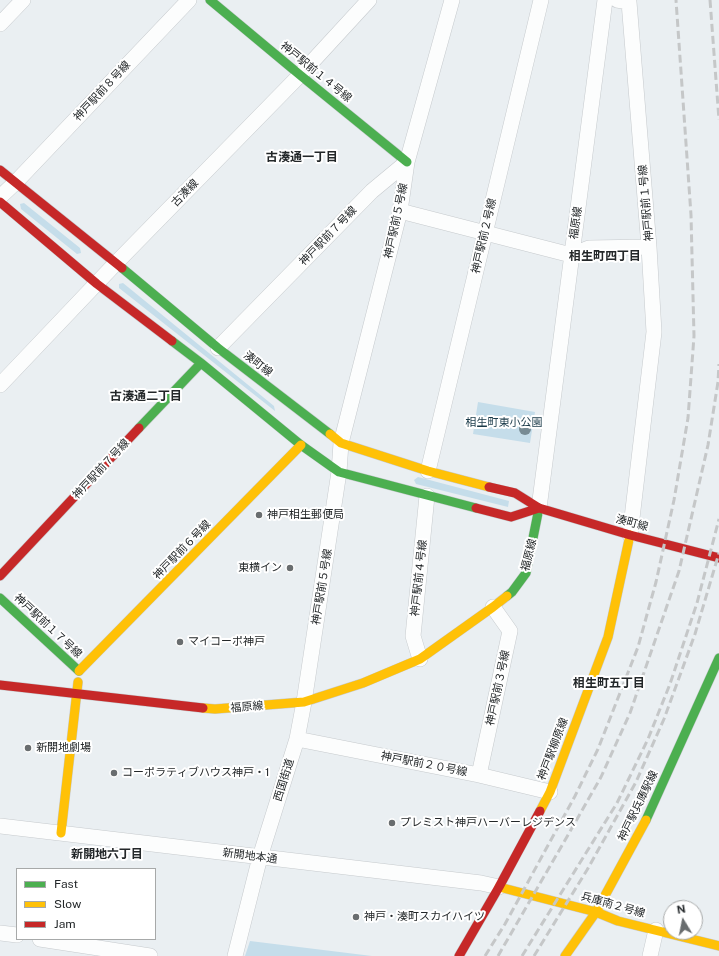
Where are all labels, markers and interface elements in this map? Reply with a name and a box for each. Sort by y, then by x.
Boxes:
street label: 神戸駅前１４号線 [278,39,354,105]
street label: 神戸駅前８号線 [71,58,133,124]
district label: 古湊通一丁目 [266,150,338,164]
street label: 神戸駅前１号線 [636,164,656,242]
street label: 古湊線 [169,177,201,209]
street label: 神戸駅前５号線 [382,182,410,260]
street label: 神戸駅前２号線 [469,197,499,275]
street label: 神戸駅前７号線 [297,204,359,268]
street label: 福原線 [567,206,585,240]
district label: 相生町四丁目 [569,249,641,263]
street label: 湊町線 [241,349,275,379]
district label: 古湊通二丁目 [110,389,182,403]
park label: 相生町東小公園 [466,416,542,430]
street label: 神戸駅前７号線 [70,436,132,502]
place label: 神戸相生郵便局 [267,508,344,522]
marker: 神戸相生郵便局 [254,510,264,520]
street label: 湊町線 [614,512,650,534]
street label: 神戸駅前６号線 [151,518,213,582]
street label: 福原線 [519,537,539,573]
street label: 神戸駅前４号線 [408,539,430,617]
street label: 神戸駅前５号線 [309,548,335,626]
place label: 東横イン [238,561,282,575]
marker: 東横イン [285,563,295,573]
street label: 神戸駅前１７号線 [11,591,85,661]
place label: マイコーポ神戸 [188,635,265,649]
marker: マイコーポ神戸 [175,637,185,647]
street label: 神戸駅前３号線 [484,649,512,727]
district label: 相生町五丁目 [573,676,645,690]
street label: 福原線 [230,699,264,715]
street label: 神戸駅柳原線 [535,716,571,782]
place label: 新開地劇場 [36,741,91,755]
marker: 新開地劇場 [23,743,33,753]
street label: 神戸駅前２０号線 [380,749,468,779]
street label: 西国街道 [271,757,297,803]
place label: コーポラティブハウス神戸・1 [122,766,269,780]
marker: コーポラティブハウス神戸・1 [109,768,119,778]
street label: 神戸駅兵庫駅線 [615,769,661,843]
place label: プレミスト神戸ハーバーレジデンス [400,816,576,830]
marker: プレミスト神戸ハーバーレジデンス [387,818,397,828]
street label: 新開地本通 [222,846,278,866]
district label: 新開地六丁目 [71,847,143,861]
legend [16,868,156,940]
text: Fast [54,877,78,891]
street label: 兵庫南２号線 [579,890,647,920]
text: Slow [54,897,81,911]
north arrow [663,900,703,940]
text: N [676,903,686,916]
place label: 神戸・湊町スカイハイツ [364,910,485,924]
marker: 神戸・湊町スカイハイツ [351,912,361,922]
text: Jam [54,917,76,931]

